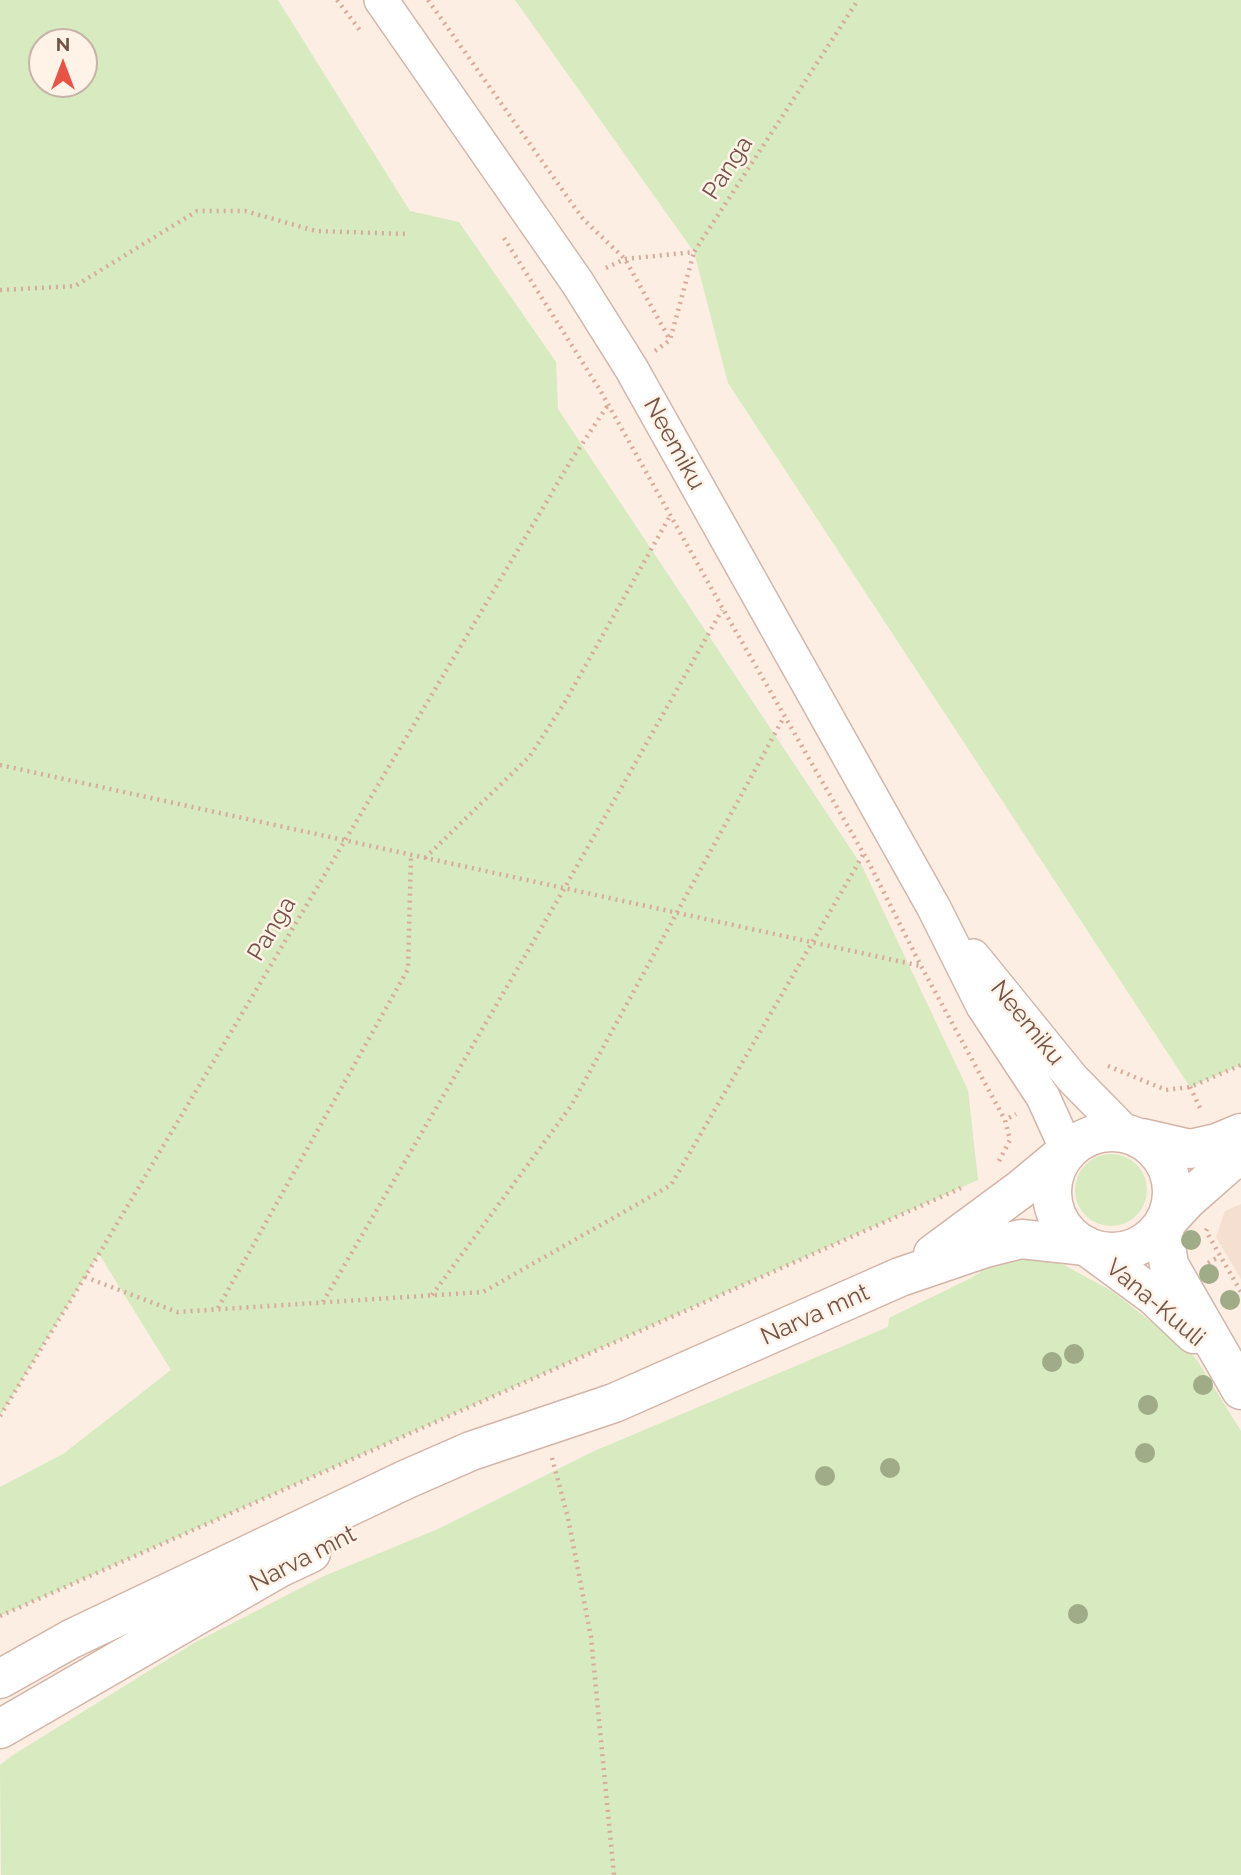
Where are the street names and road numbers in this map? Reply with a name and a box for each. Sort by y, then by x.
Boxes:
street label: Panga [697,131,759,205]
street label: Neemiku [637,393,711,495]
street label: Panga [242,892,302,966]
street label: Neemiku [984,975,1070,1071]
street label: Vana-Kuuli [1100,1253,1210,1353]
street label: Narva mnt [756,1278,874,1352]
street label: Narva mnt [245,1520,361,1598]

